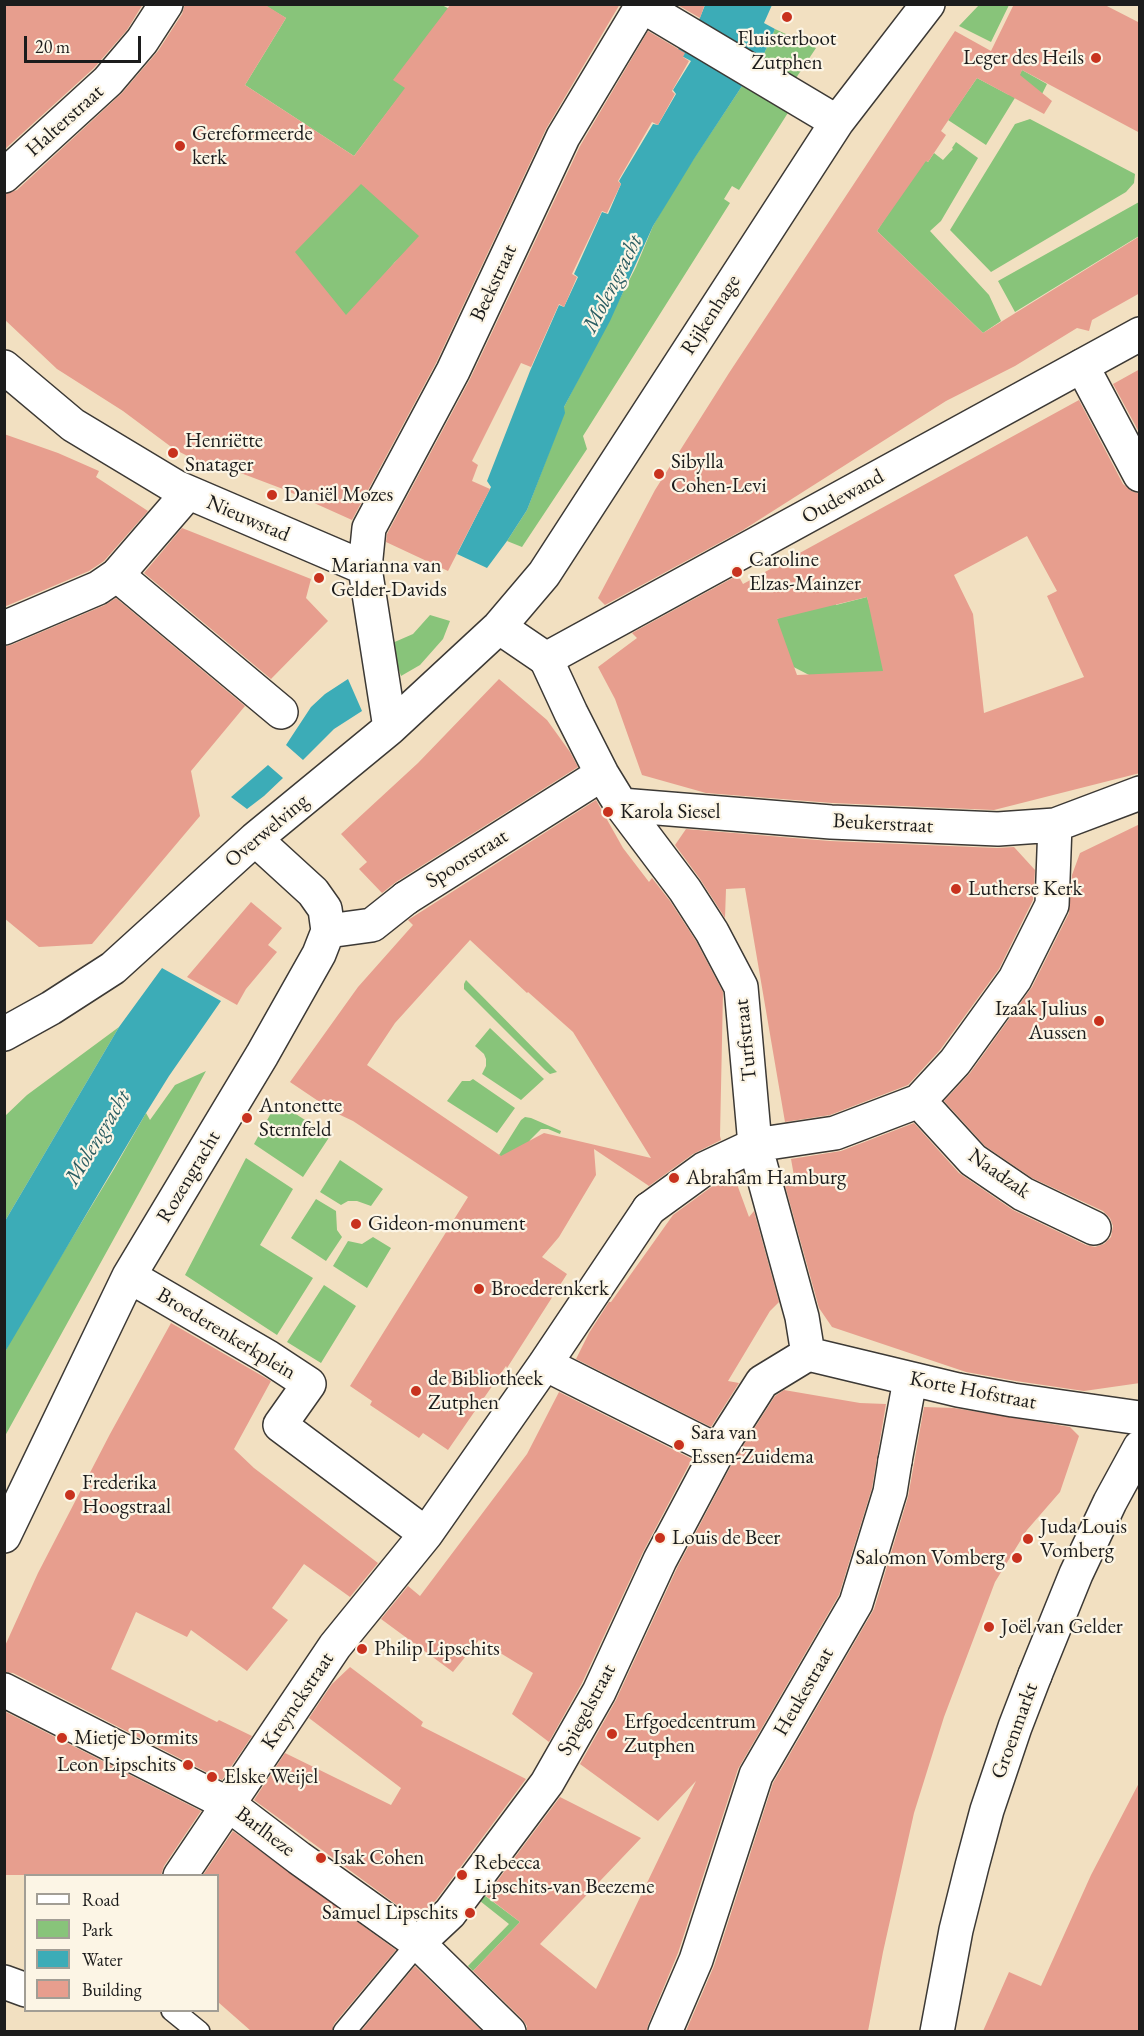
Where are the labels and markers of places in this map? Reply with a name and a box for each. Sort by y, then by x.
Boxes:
marker: Fluisterboot Zutphen [780,10,794,24]
place label: Fluisterboot Zutphen [738,26,836,76]
place label: Leger des Heils [963,45,1084,71]
marker: Leger des Heils [1089,51,1103,65]
place label: Gereformeerde kerk [192,121,313,171]
marker: Gereformeerde kerk [173,139,187,153]
place label: Henriëtte Snatager [185,428,263,478]
marker: Henriëtte Snatager [166,446,180,460]
place label: Sibylla Cohen-Levi [671,449,767,499]
marker: Sibylla Cohen-Levi [652,467,666,481]
place label: Daniël Mozes [284,482,393,508]
marker: Daniël Mozes [265,488,279,502]
place label: Caroline Elzas-Mainzer [749,547,861,597]
place label: Marianna van Gelder-Davids [331,553,447,603]
marker: Caroline Elzas-Mainzer [730,565,744,579]
marker: Marianna van Gelder-Davids [312,571,326,585]
place label: Karola Siesel [620,799,721,825]
marker: Karola Siesel [601,805,615,819]
place label: Lutherse Kerk [968,876,1082,902]
marker: Lutherse Kerk [949,882,963,896]
place label: Izaak Julius Aussen [995,996,1087,1046]
marker: Izaak Julius Aussen [1092,1014,1106,1028]
place label: Antonette Sternfeld [259,1093,342,1143]
marker: Antonette Sternfeld [240,1111,254,1125]
place label: Abraham Hamburg [686,1165,846,1191]
marker: Abraham Hamburg [667,1171,681,1185]
place label: Gideon-monument [368,1211,525,1237]
marker: Gideon-monument [349,1217,363,1231]
place label: Broederenkerk [491,1276,609,1302]
marker: Broederenkerk [472,1282,486,1296]
place label: de Bibliotheek Zutphen [428,1366,543,1416]
marker: de Bibliotheek Zutphen [409,1384,423,1398]
place label: Sara van Essen-Zuidema [691,1420,814,1470]
marker: Sara van Essen-Zuidema [672,1438,686,1452]
place label: Frederika Hoogstraal [82,1470,171,1520]
marker: Frederika Hoogstraal [63,1488,77,1502]
place label: Juda Louis Vomberg [1040,1514,1127,1564]
place label: Louis de Beer [672,1525,780,1551]
marker: Louis de Beer [653,1531,667,1545]
marker: Juda Louis Vomberg [1021,1532,1035,1546]
place label: Salomon Vomberg [856,1545,1005,1571]
marker: Salomon Vomberg [1010,1551,1024,1565]
place label: Joël van Gelder [1001,1614,1123,1640]
marker: Joël van Gelder [982,1620,996,1634]
place label: Philip Lipschits [374,1636,500,1662]
marker: Philip Lipschits [355,1642,369,1656]
place label: Erfgoedcentrum Zutphen [624,1709,756,1759]
place label: Mietje Dormits [74,1725,198,1751]
marker: Erfgoedcentrum Zutphen [605,1727,619,1741]
marker: Mietje Dormits [55,1731,69,1745]
place label: Leon Lipschits [57,1752,176,1778]
marker: Leon Lipschits [181,1758,195,1772]
place label: Elske Weijel [224,1764,318,1790]
marker: Elske Weijel [205,1770,219,1784]
place label: Isak Cohen [333,1845,424,1871]
place label: Rebecca Lipschits-van Beezeme [474,1850,654,1900]
marker: Isak Cohen [314,1851,328,1865]
marker: Rebecca Lipschits-van Beezeme [455,1868,469,1882]
place label: Samuel Lipschits [322,1900,458,1926]
marker: Samuel Lipschits [463,1906,477,1920]

